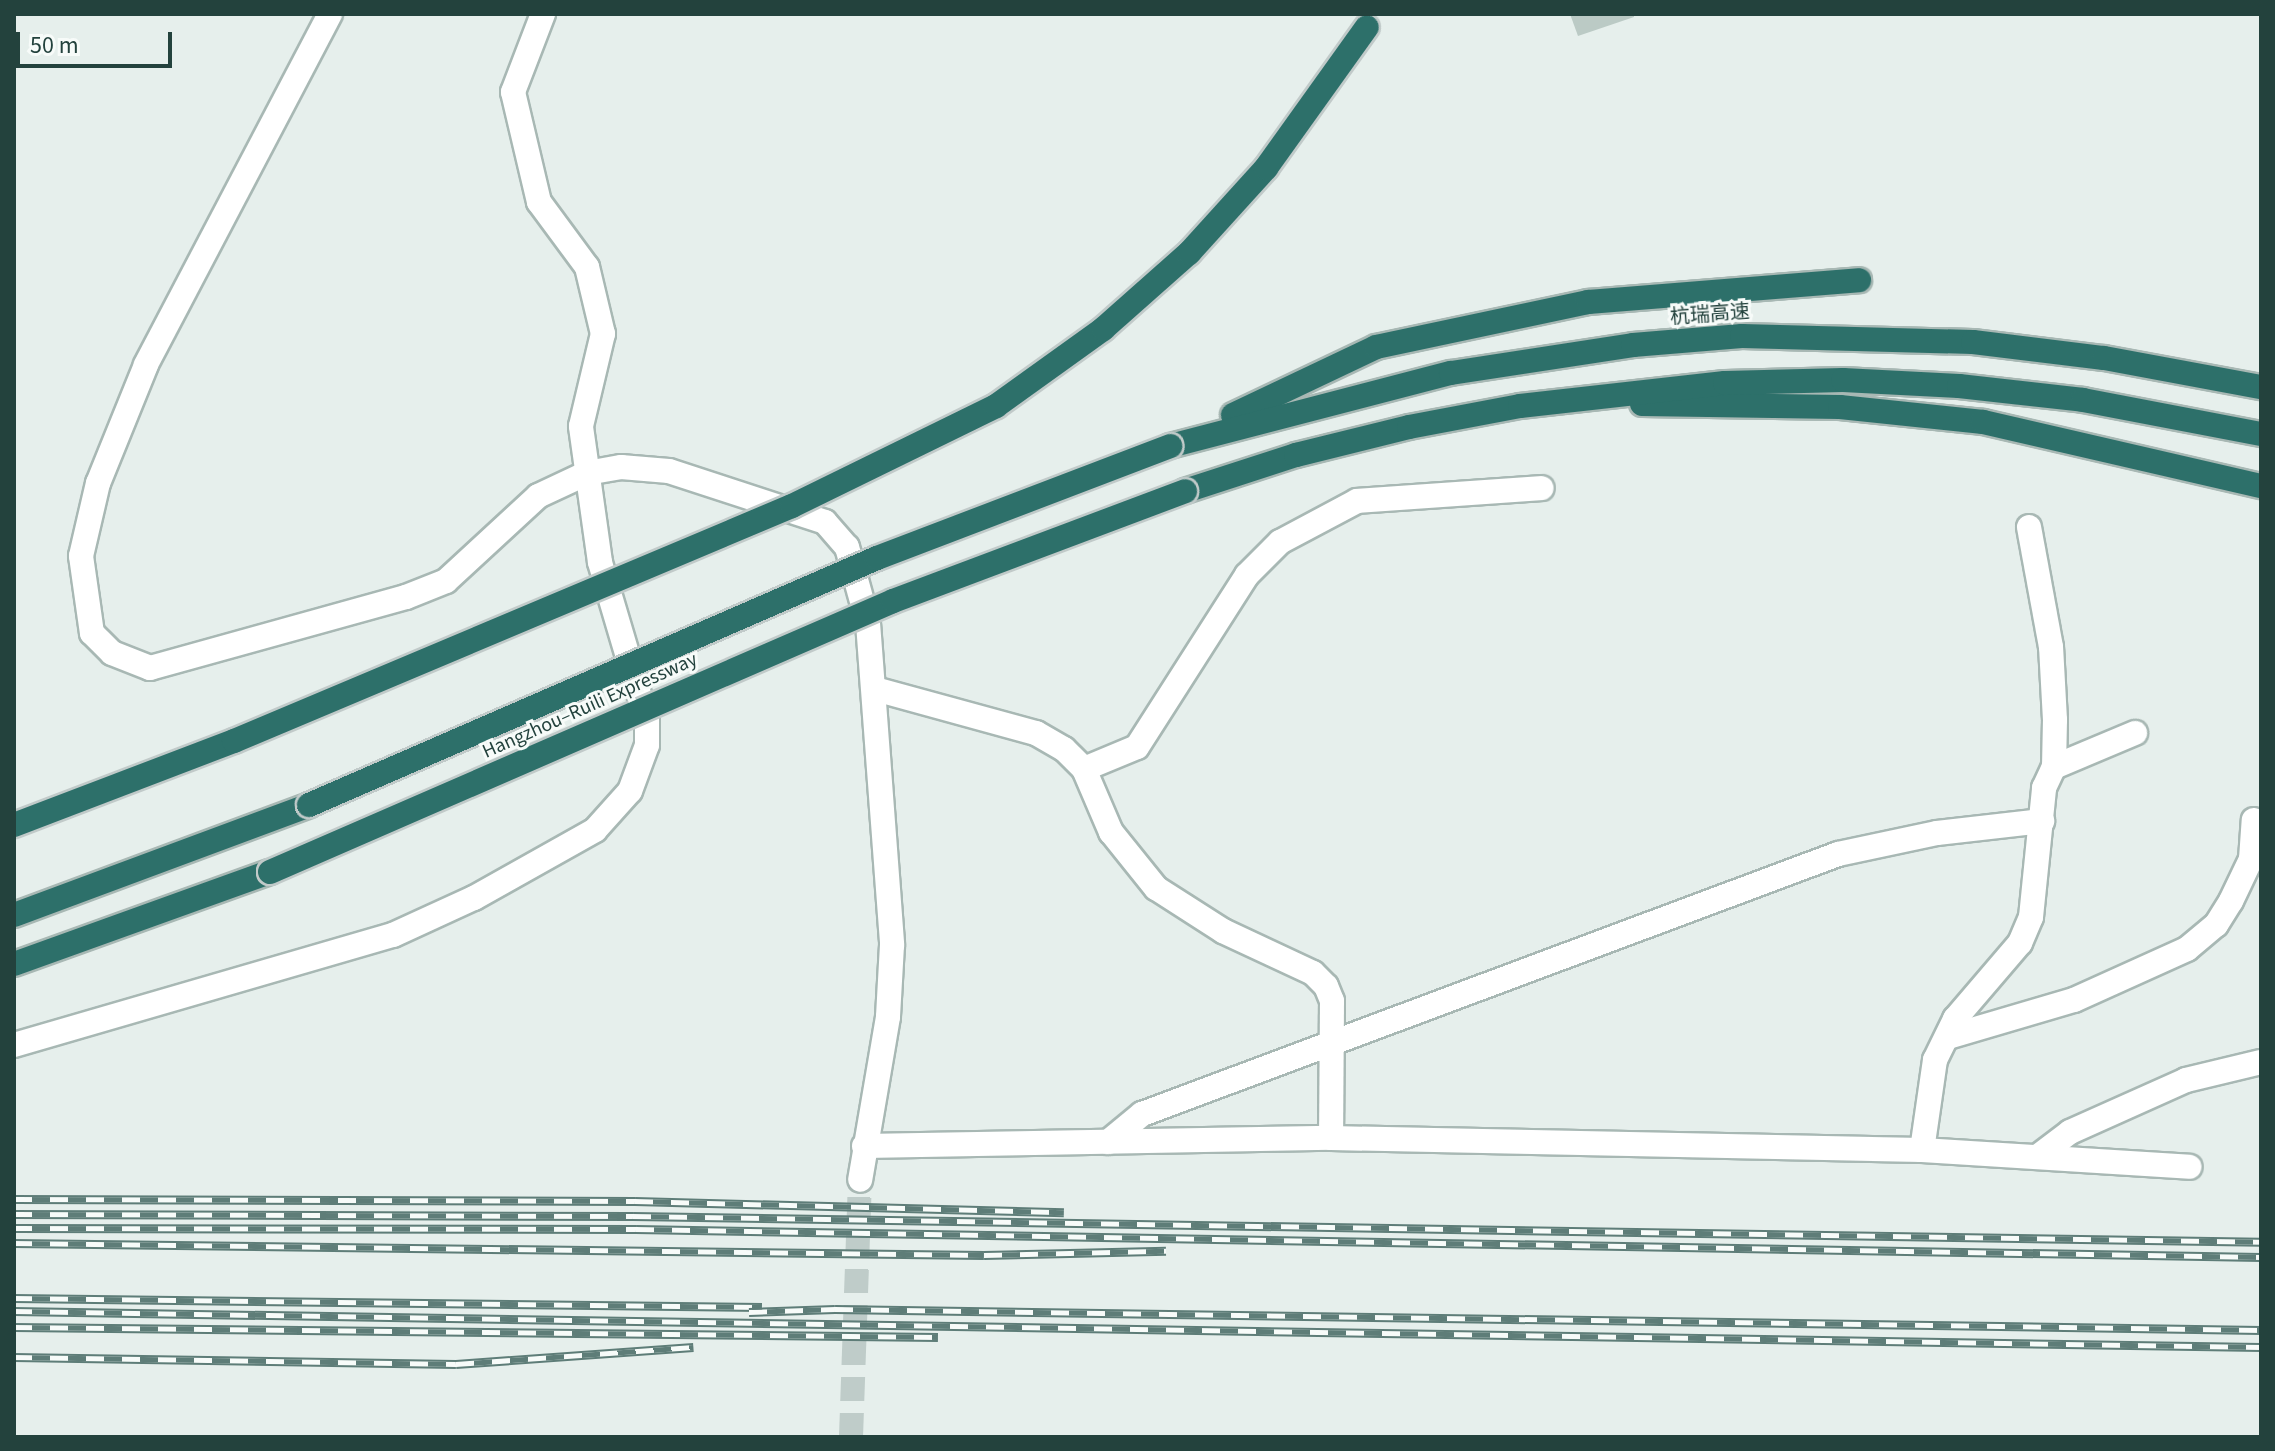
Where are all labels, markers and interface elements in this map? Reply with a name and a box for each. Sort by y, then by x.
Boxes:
scale bar [20,16,176,66]
text: 50 m [30,28,79,63]
street label: 杭瑞高速 [1669,300,1751,330]
street label: Hangzhou–Ruili Expressway [479,648,701,764]

